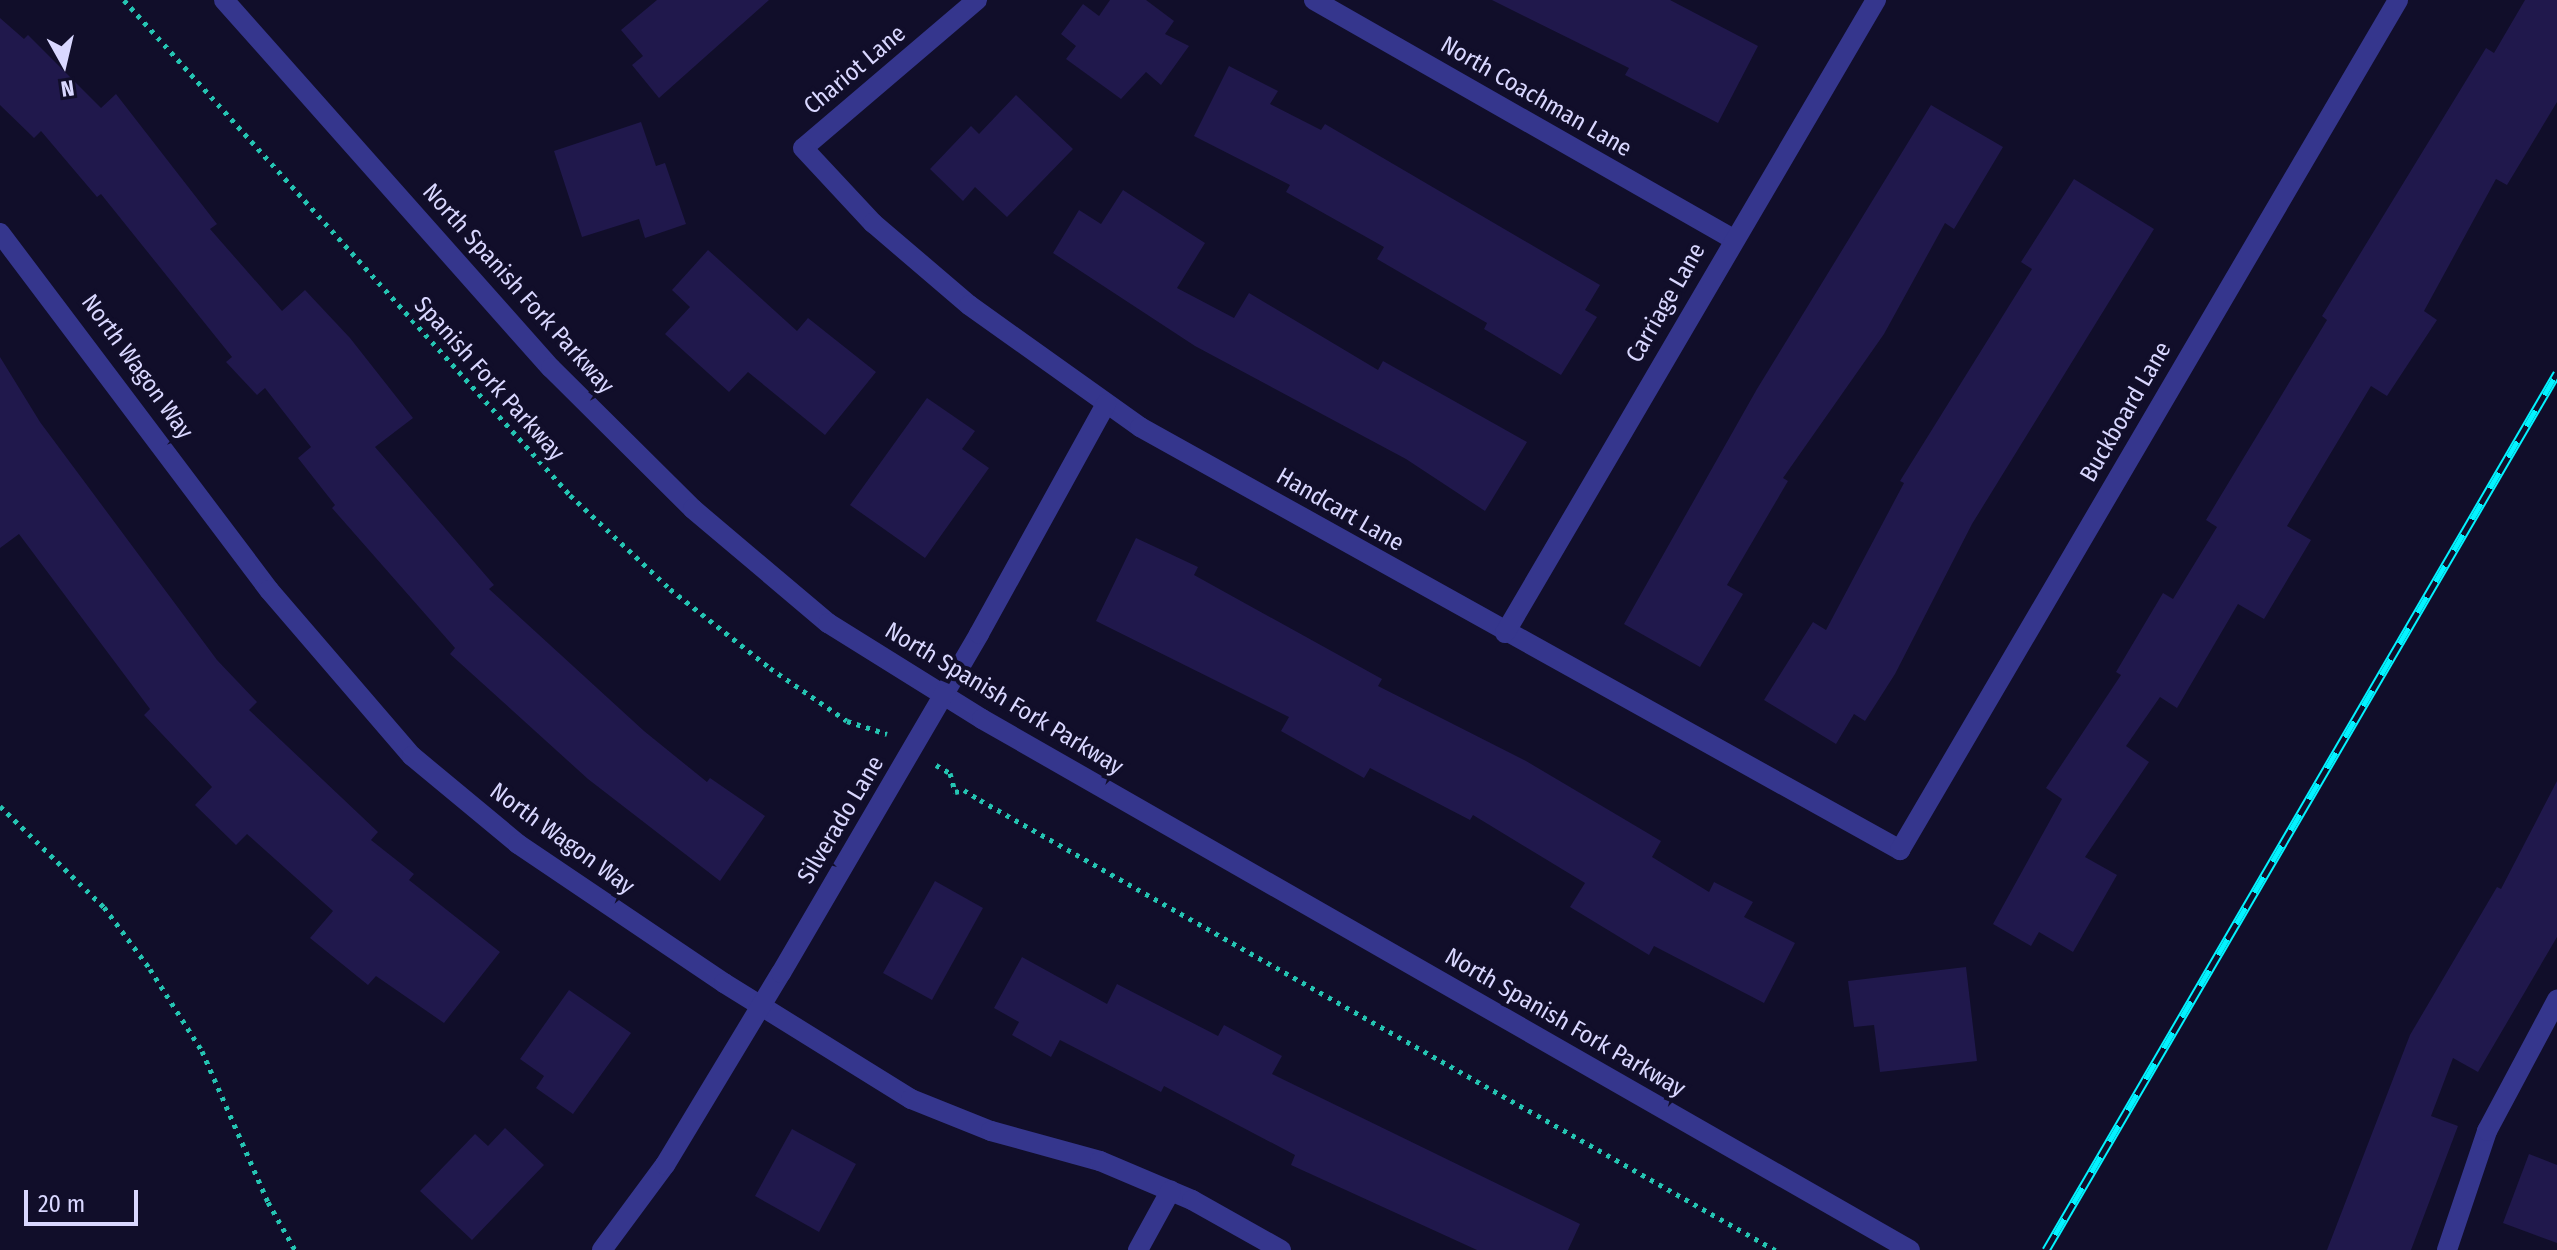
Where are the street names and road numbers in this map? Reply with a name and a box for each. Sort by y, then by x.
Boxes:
street label: Chariot Lane [798,19,912,121]
street label: North Coachman Lane [1435,31,1637,163]
street label: North Spanish Fork Parkway [416,178,620,400]
street label: Carriage Lane [1620,238,1712,368]
street label: North Wagon Way [75,289,199,445]
street label: Spanish Fork Parkway [408,291,570,467]
street label: Buckboard Lane [2074,337,2178,487]
street label: Handcart Lane [1271,462,1409,558]
street label: North Spanish Fork Parkway [880,616,1128,782]
street label: Silverado Lane [792,751,890,889]
street label: North Wagon Way [484,777,640,901]
street label: North Spanish Fork Parkway [1440,942,1690,1104]

